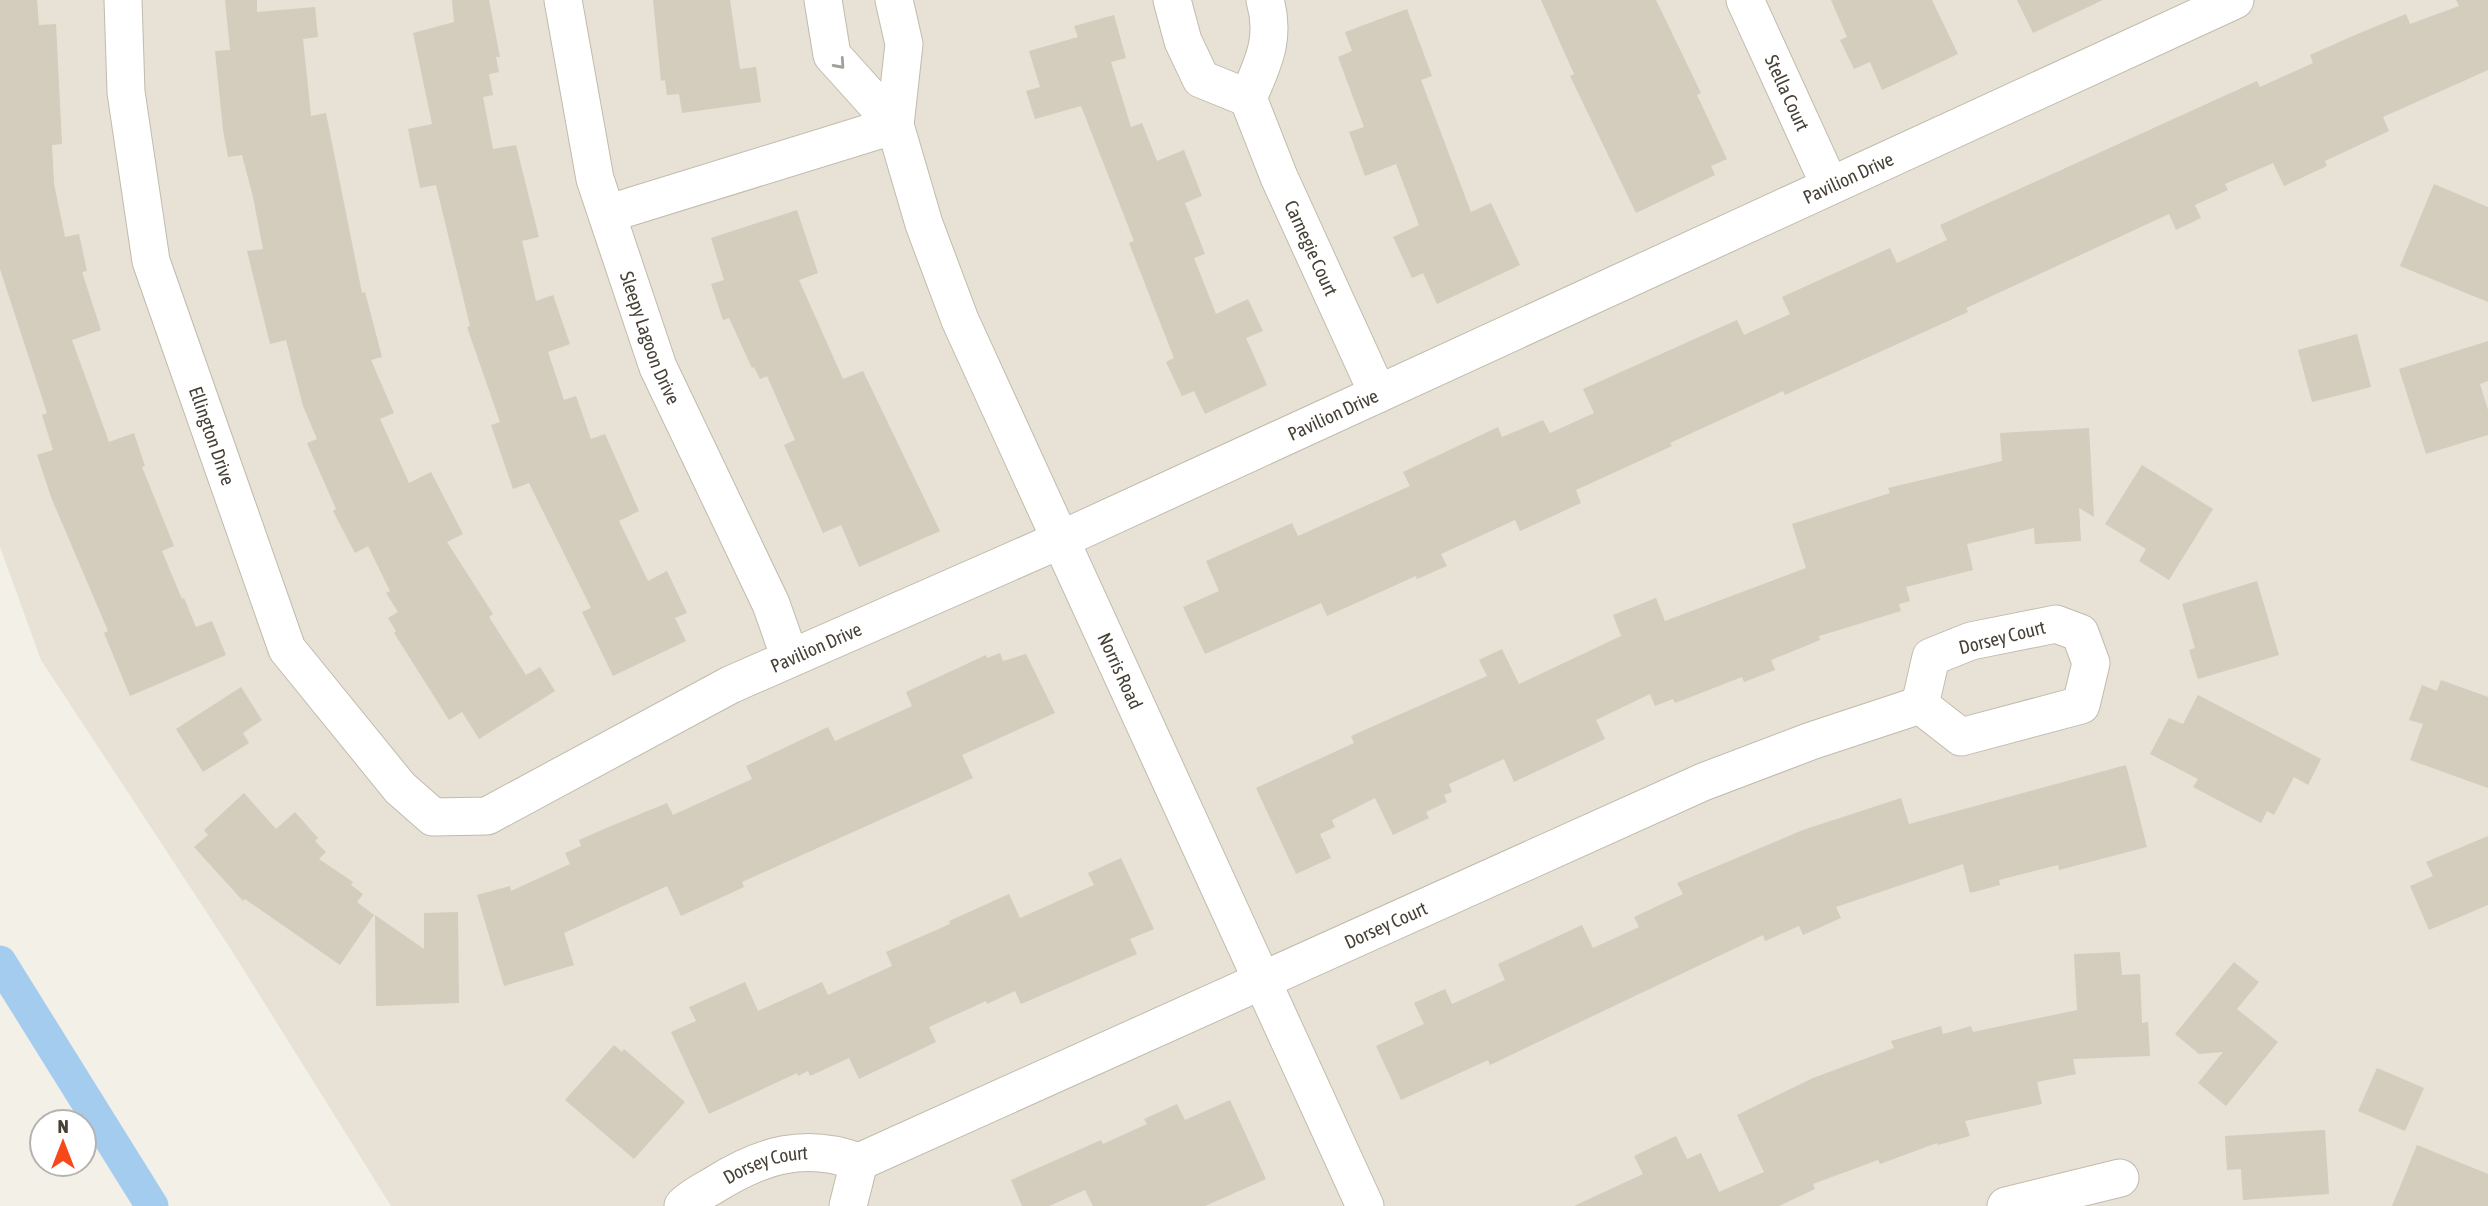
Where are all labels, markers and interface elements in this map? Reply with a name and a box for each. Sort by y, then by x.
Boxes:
street label: Stella Court [1761,51,1814,134]
one-way arrow [832,56,844,69]
street label: Pavilion Drive [1799,148,1897,208]
street label: Carnegie Court [1280,197,1343,299]
street label: Sleepy Lagoon Drive [616,269,685,408]
street label: Ellington Drive [185,383,240,488]
street label: Pavilion Drive [1284,384,1382,445]
street label: Dorsey Court [1957,616,2047,658]
street label: Pavilion Drive [767,618,865,677]
street label: Norris Road [1093,629,1147,712]
street label: Dorsey Court [1341,897,1430,953]
north arrow [28,1108,98,1178]
text: N [57,1115,69,1137]
street label: Dorsey Court [719,1141,808,1188]

